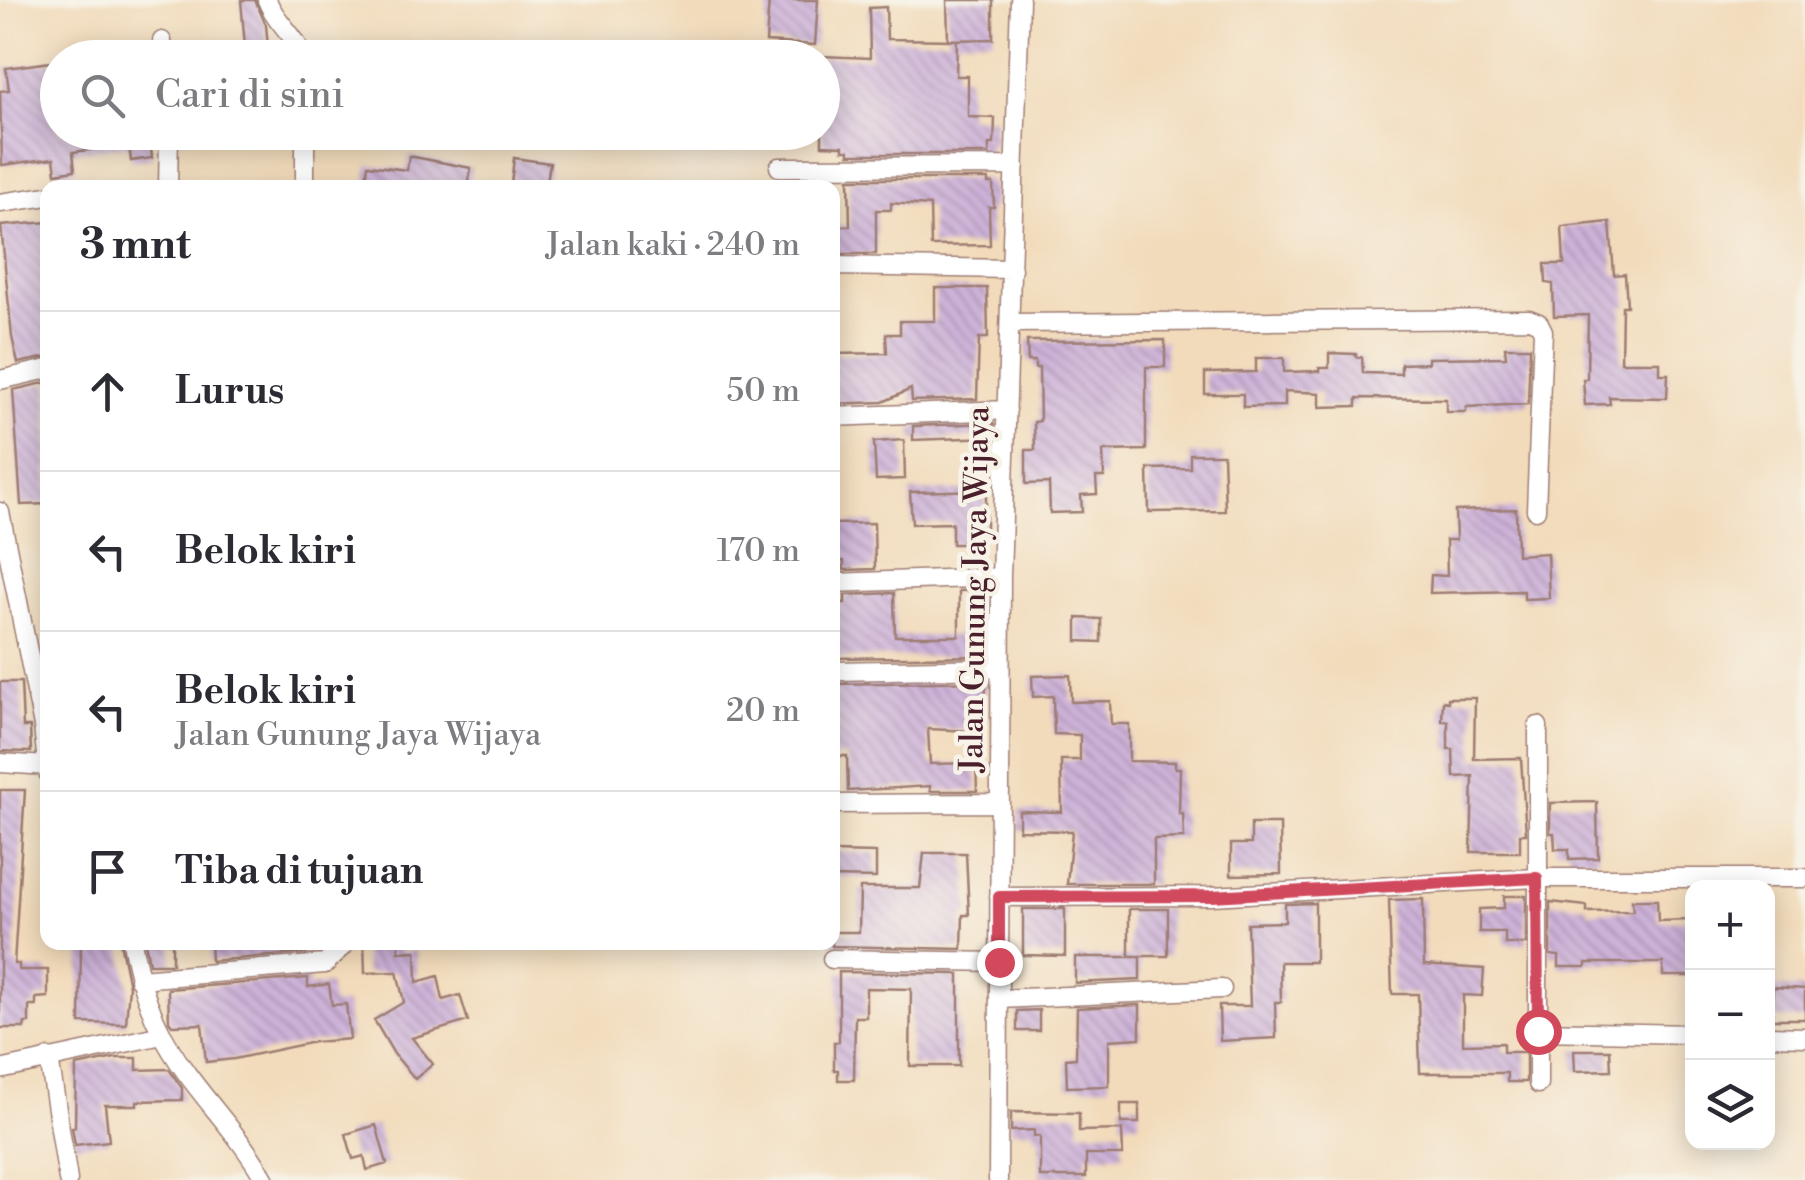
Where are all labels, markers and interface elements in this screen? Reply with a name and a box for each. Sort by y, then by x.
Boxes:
search box [40,40,840,150]
icon: search [75,68,130,123]
text: Cari di sini [155,72,344,119]
text: 3 mnt [80,219,191,272]
text: Jalan kaki · 240 m [546,225,800,265]
icon: ahead [80,364,135,419]
text: Lurus [175,368,284,415]
text: 50 m [727,371,800,411]
street label: Jalan Gunung Jaya Wijaya [952,405,998,773]
icon: left [80,524,135,579]
text: Belok kiri [175,528,356,575]
text: 170 m [717,531,800,571]
text: Belok kiri [175,668,356,715]
icon: left [80,684,135,739]
text: 20 m [726,691,800,731]
text: Jalan Gunung Jaya Wijaya [175,715,541,755]
icon: arrive [80,844,135,899]
text: Tiba di tujuan [175,848,423,895]
map controls [1685,880,1775,1150]
button: + [1685,880,1775,970]
route end [977,940,1023,986]
button: − [1685,970,1775,1060]
route start [1516,1009,1562,1055]
button: layers [1685,1060,1775,1150]

